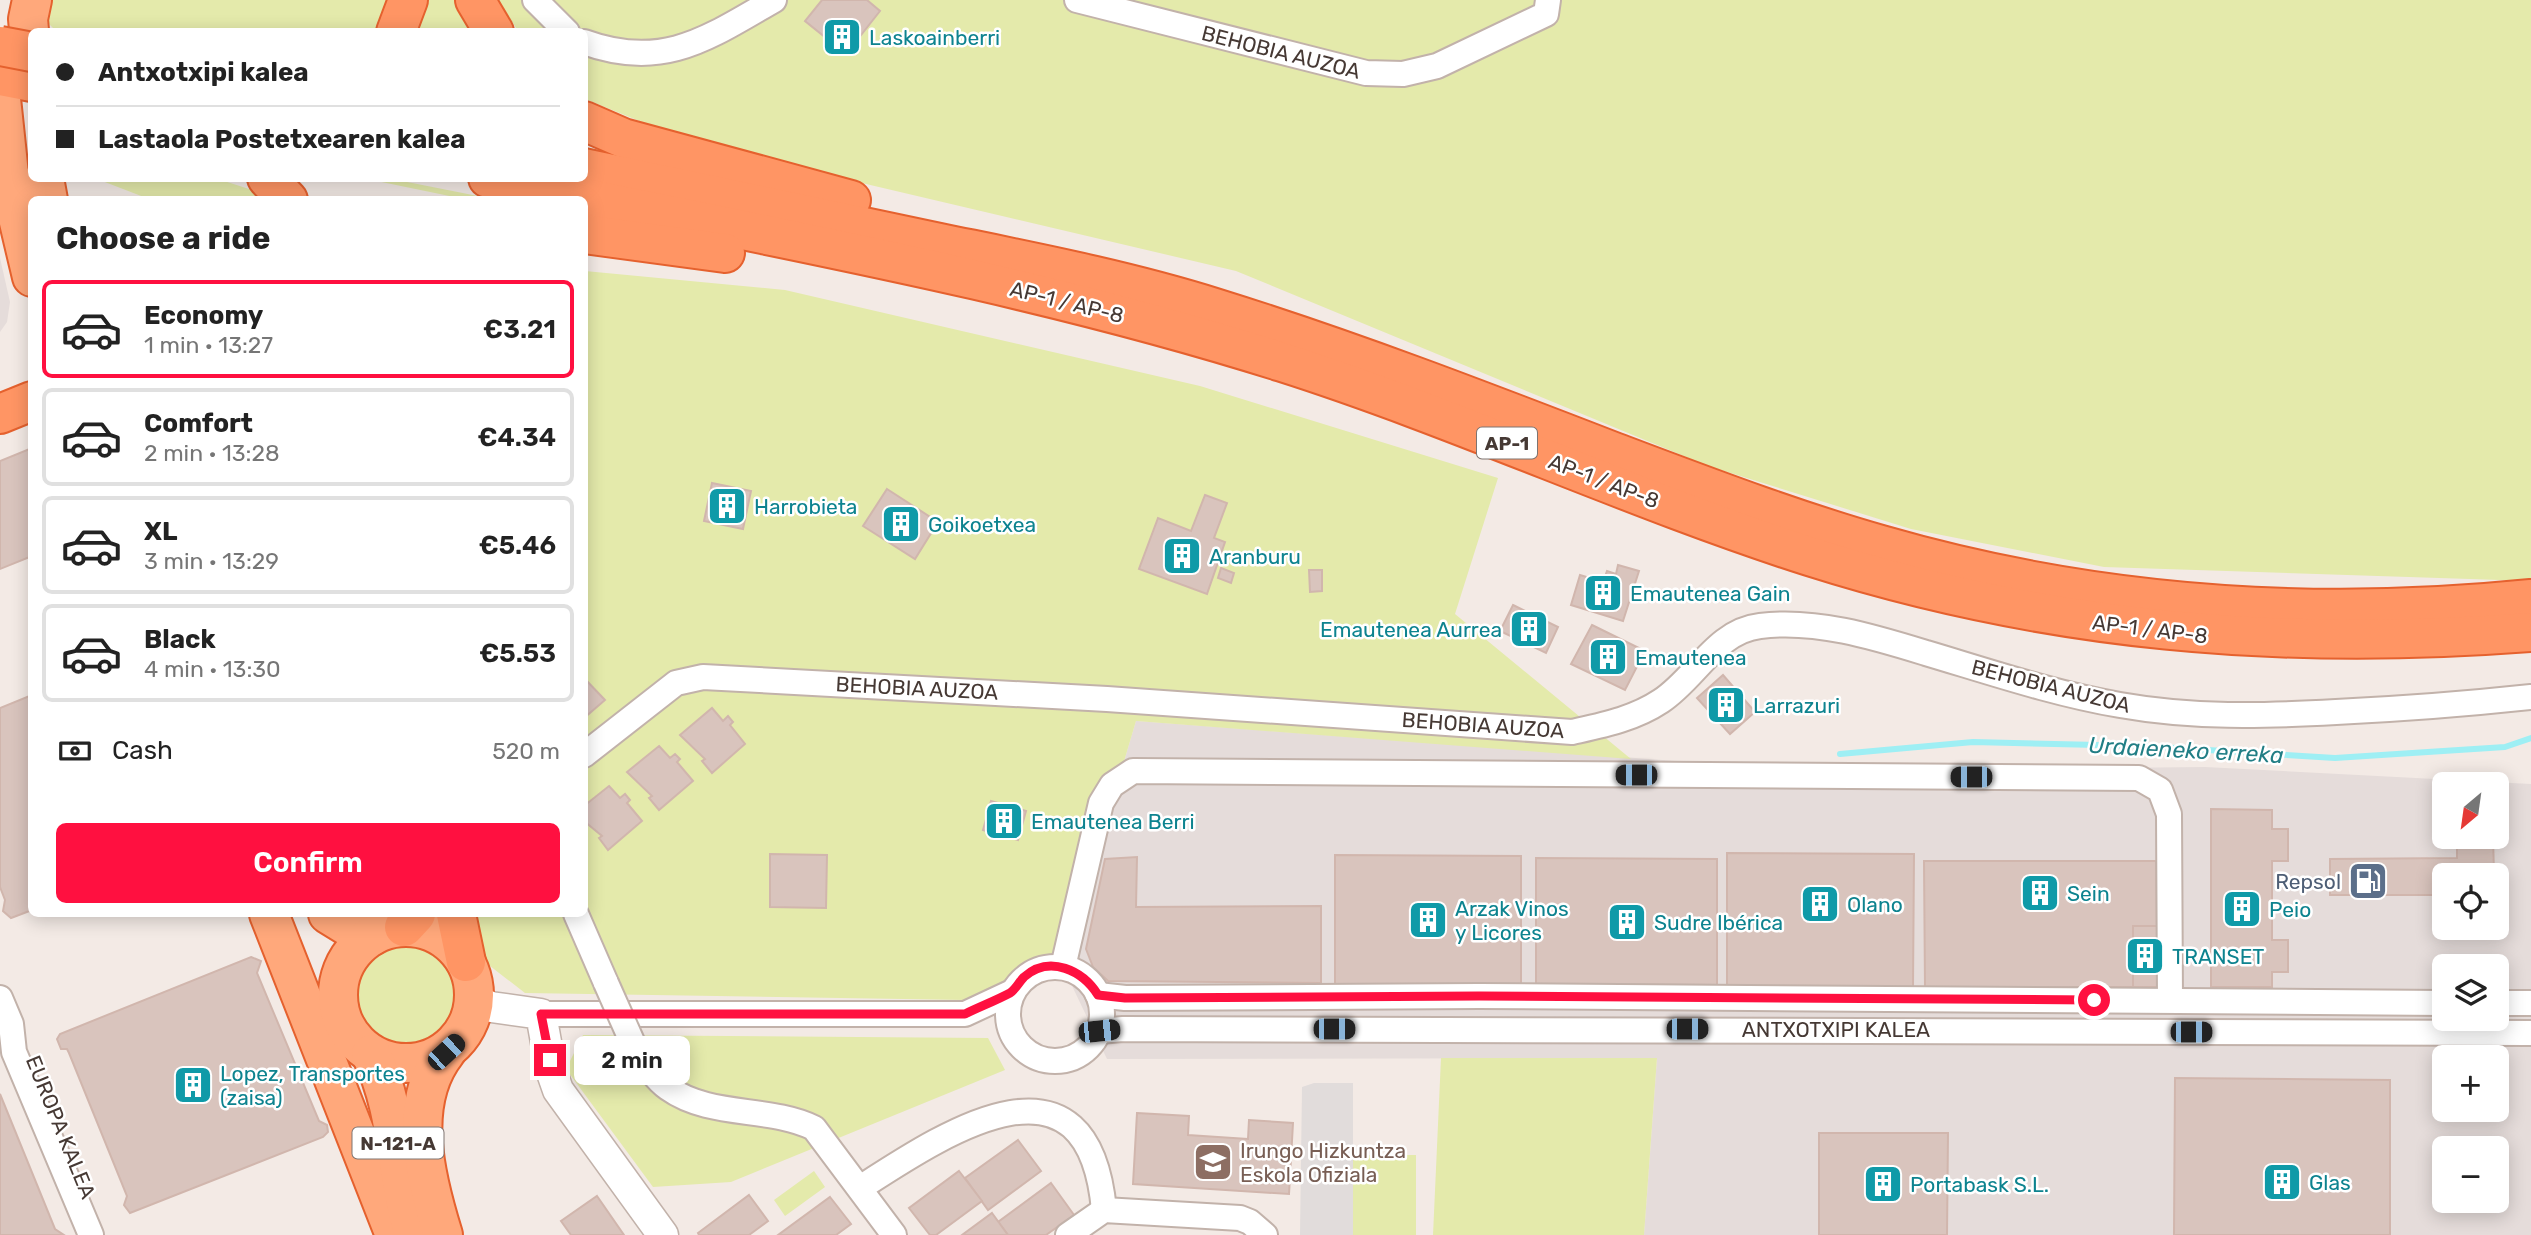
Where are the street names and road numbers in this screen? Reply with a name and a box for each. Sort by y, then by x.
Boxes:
street label: BEHOBIA AUZOA [1199,20,1363,84]
street label: AP-1 / AP-8 [1008,276,1126,328]
road number: AP-1 [1477,428,1537,458]
street label: AP-1 / AP-8 [1545,449,1663,513]
street label: AP-1 / AP-8 [2091,610,2209,648]
street label: BEHOBIA AUZOA [1969,654,2133,718]
street label: BEHOBIA AUZOA [835,671,999,705]
street label: BEHOBIA AUZOA [1401,707,1565,743]
street label: ANTXOTXIPI KALEA [1742,1017,1930,1042]
street label: EUROPA KALEA [21,1052,101,1202]
road number: N-121-A [352,1128,444,1158]

